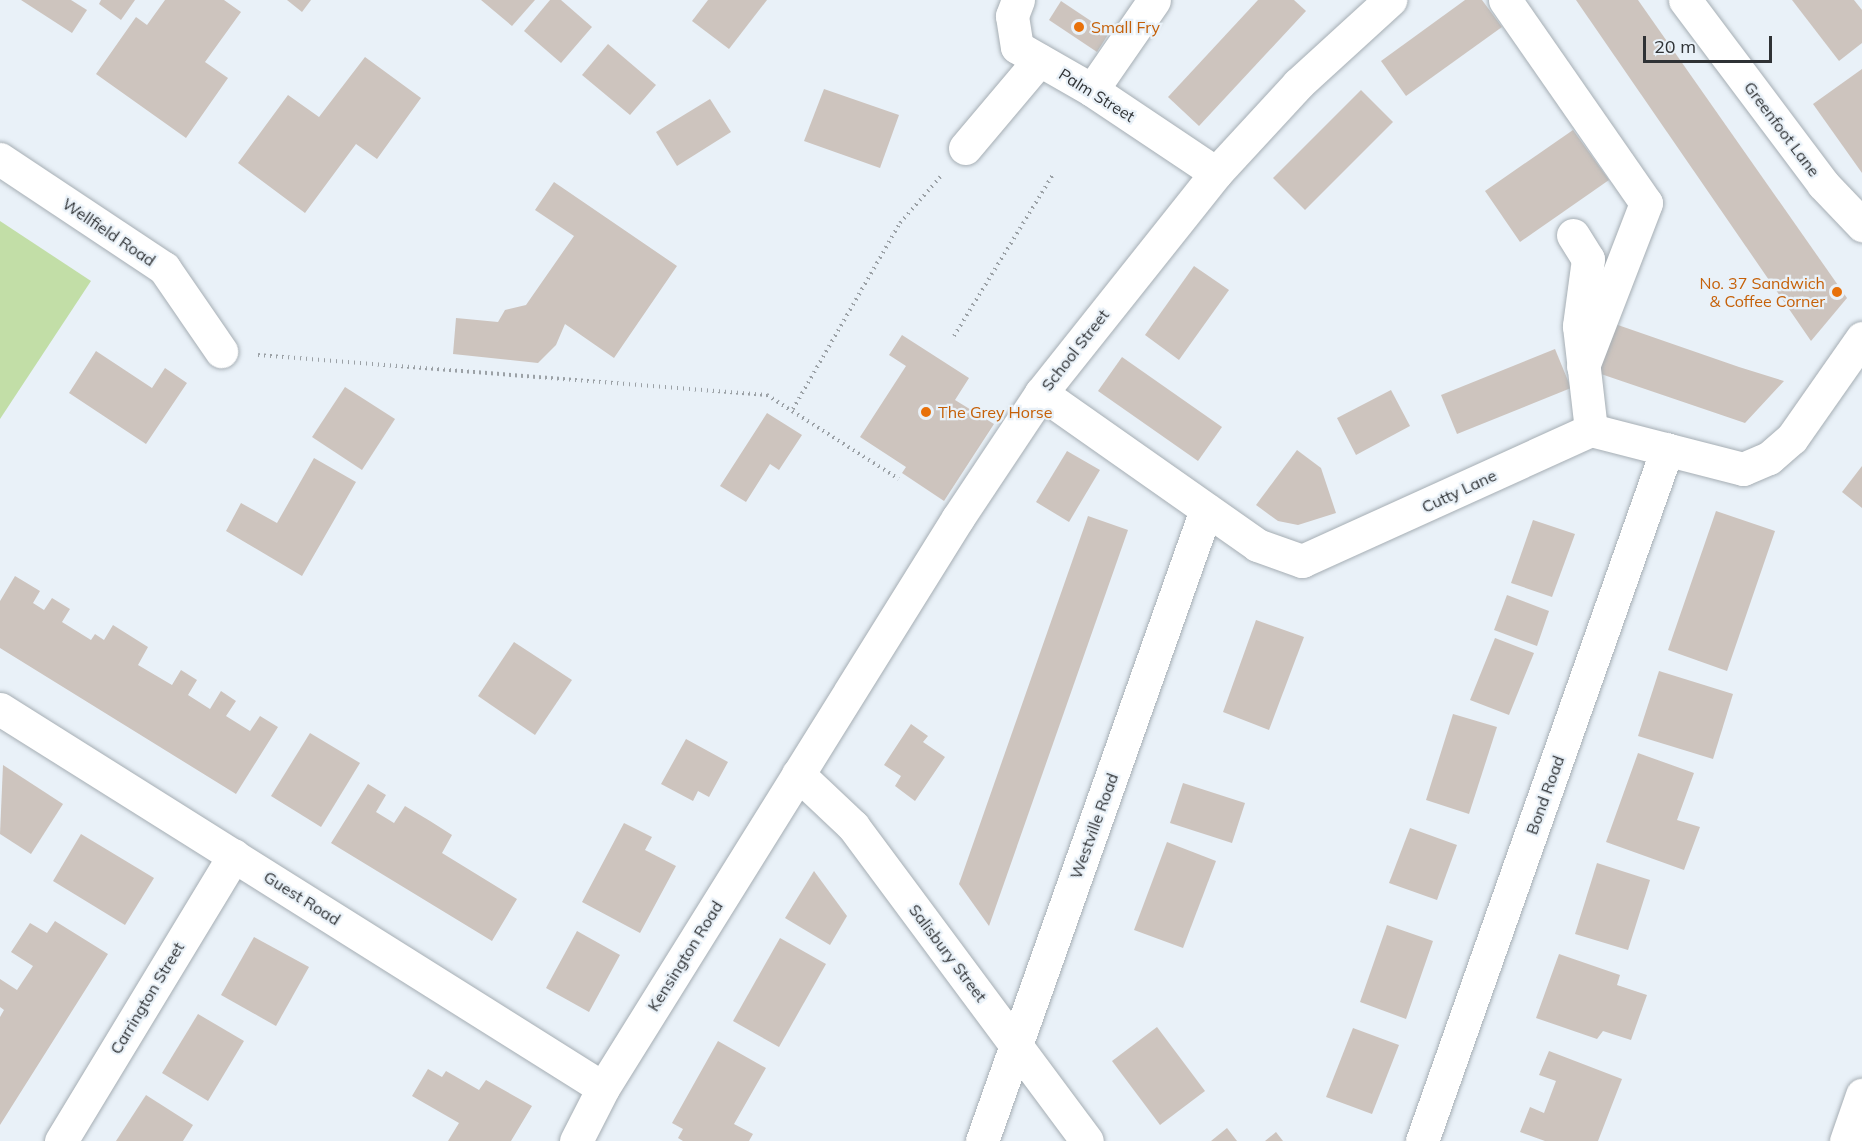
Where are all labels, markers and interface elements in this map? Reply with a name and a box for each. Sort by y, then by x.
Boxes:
place label: Small Fry [1091,17,1160,37]
marker: Small Fry [1072,20,1086,34]
scale bar [1646,24,1775,62]
text: 20 m [1654,35,1696,58]
street label: Palm Street [1055,64,1139,126]
street label: Greenfoot Lane [1740,78,1824,180]
street label: Wellfield Road [59,194,159,270]
place label: No. 37 Sandwich & Coffee Corner [1700,273,1825,311]
marker: No. 37 Sandwich & Coffee Corner [1830,285,1844,299]
street label: School Street [1037,306,1113,394]
place label: The Grey Horse [938,402,1052,422]
marker: The Grey Horse [919,405,933,419]
street label: Cutty Lane [1419,465,1499,517]
street label: Bond Road [1522,753,1568,837]
street label: Westville Road [1066,770,1122,882]
street label: Guest Road [260,867,344,929]
street label: Kensington Road [643,897,727,1015]
street label: Salisbury Street [905,900,991,1006]
street label: Carrington Street [106,939,188,1057]

